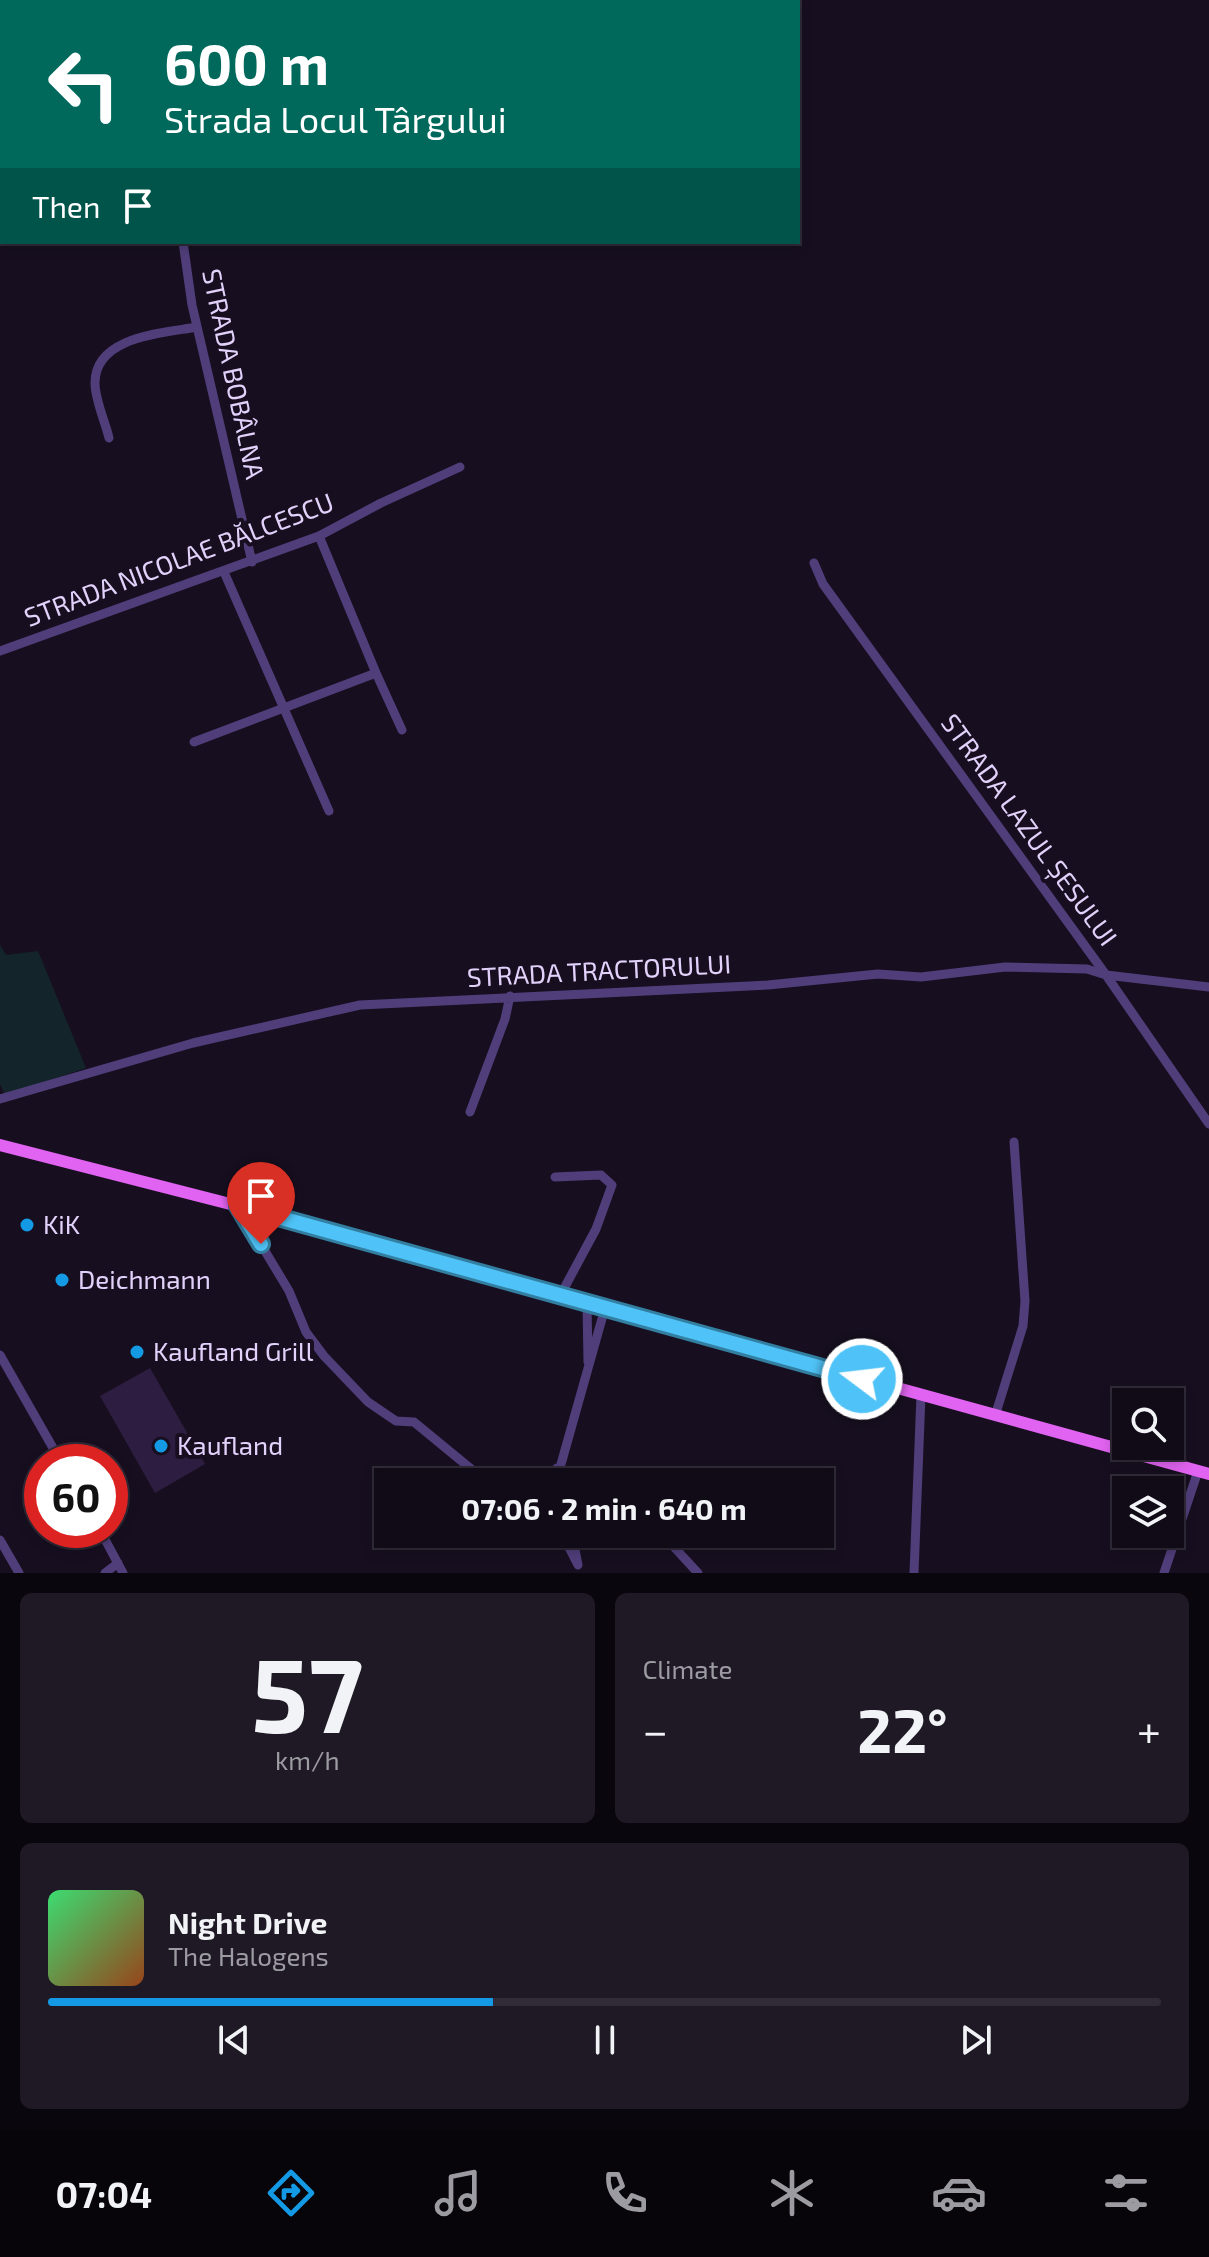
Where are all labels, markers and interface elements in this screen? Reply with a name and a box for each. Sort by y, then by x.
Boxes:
text: 600 m [164,29,329,96]
icon: left [32,32,136,136]
text: Strada Locul Târgului [164,97,507,140]
icon: arrive [116,184,160,228]
text: Then [32,188,100,224]
street label: STRADA BOBÂLNA [197,266,272,482]
street label: STRADA NICOLAE BĂLCESCU [19,485,337,632]
street label: STRADA LAZUL ȘESULUI [934,707,1125,952]
street label: STRADA TRACTORULUI [466,947,732,992]
pin [227,1162,295,1244]
icon: arrive [239,1174,283,1218]
place label: KiK [43,1208,80,1239]
marker: KiK [18,1216,36,1234]
place label: Deichmann [78,1263,211,1294]
marker: Deichmann [53,1271,71,1289]
place label: Kaufland Grill [153,1335,314,1366]
position arrow [820,1337,904,1421]
marker: Kaufland Grill [128,1343,146,1361]
map controls [1112,1388,1184,1548]
button: search [1112,1388,1184,1460]
place label: Kaufland [177,1429,283,1460]
marker: Kaufland [152,1437,170,1455]
speed limit sign: 60 [24,1444,128,1548]
button: layers [1112,1476,1184,1548]
text: 07:06 · 2 min · 640 m [461,1490,747,1526]
text: 57 [251,1629,363,1754]
text: Climate [643,1653,732,1684]
text: 22° [857,1693,948,1765]
text: − [643,1703,668,1756]
text: + [1137,1703,1161,1756]
text: km/h [275,1744,340,1775]
text: Night Drive [168,1904,327,1940]
text: The Halogens [168,1940,329,1971]
icon: previous [212,2018,256,2062]
icon: pause [583,2018,627,2062]
icon: next [954,2018,998,2062]
icon: directions [263,2165,319,2221]
icon: music [430,2165,486,2221]
icon: phone [597,2165,653,2221]
icon: climate [764,2165,820,2221]
icon: car [931,2165,987,2221]
icon: filters [1098,2165,1154,2221]
text: 07:04 [55,2172,152,2215]

